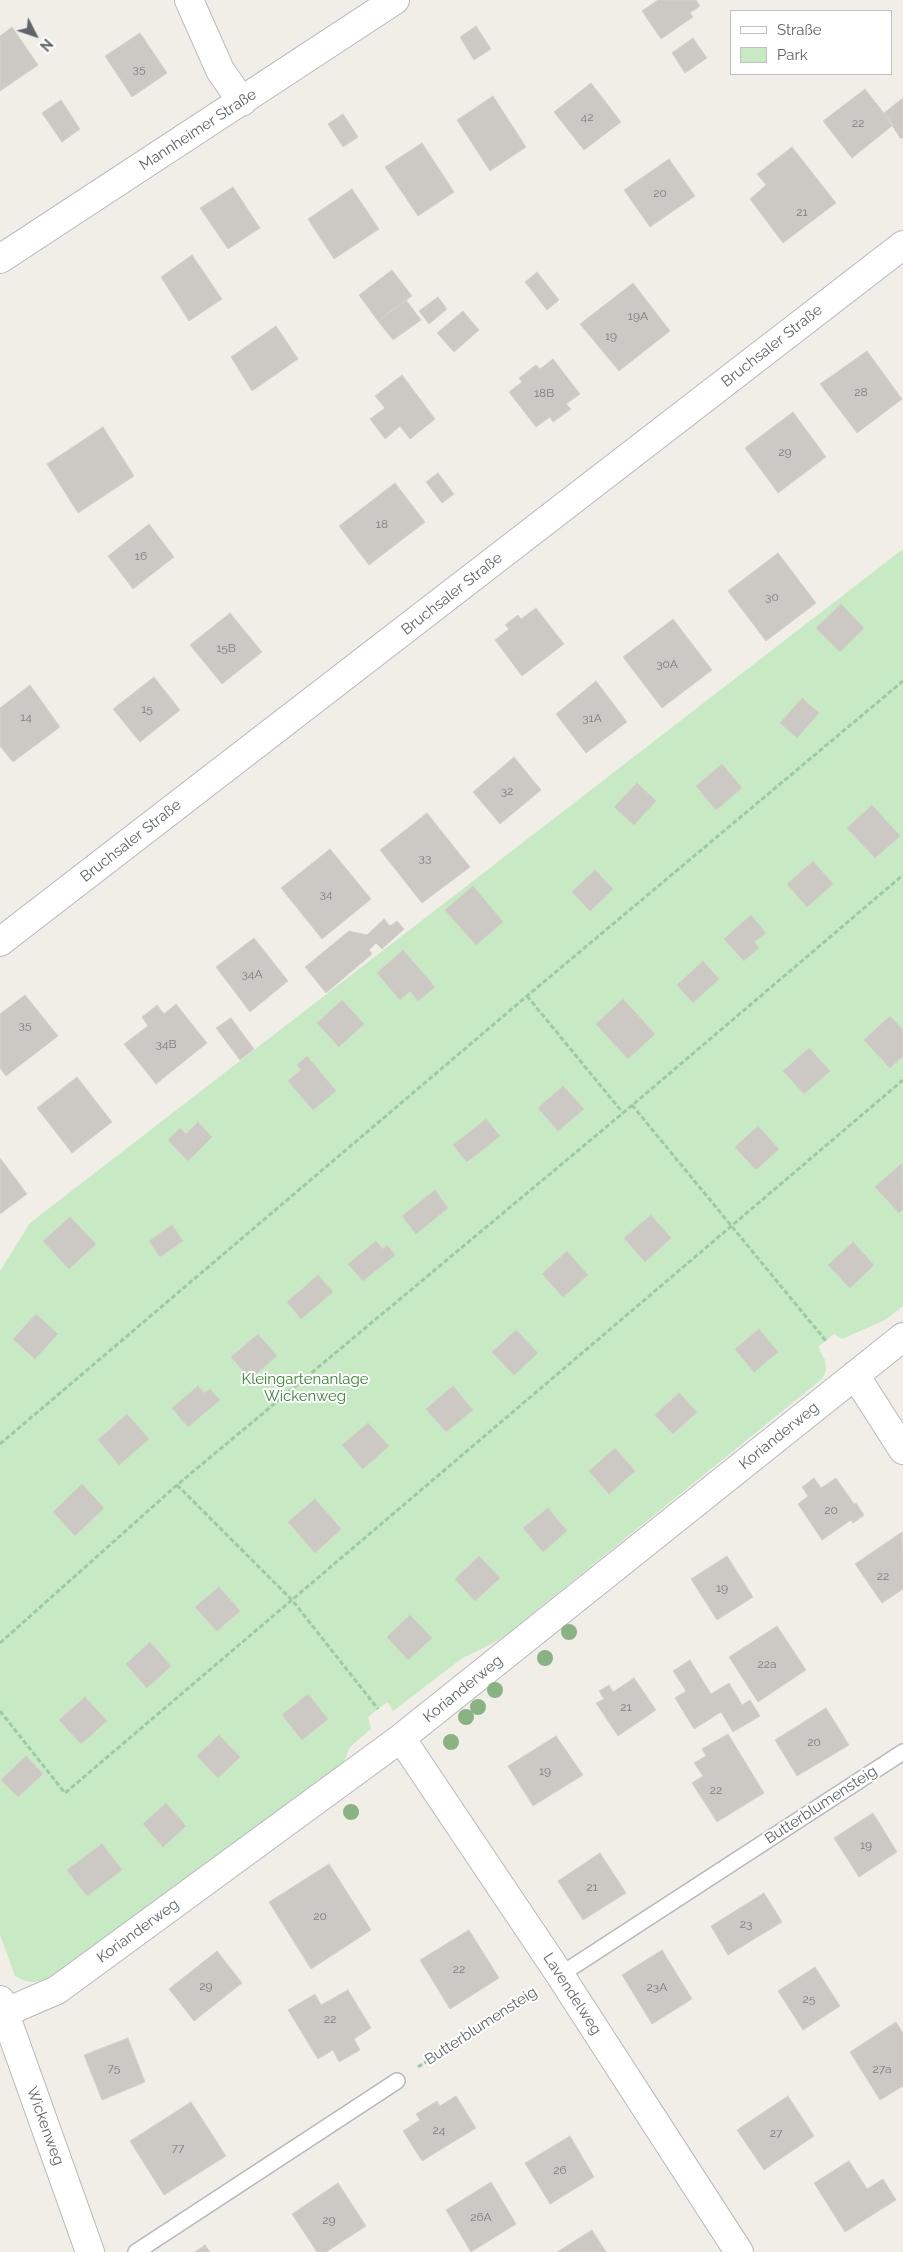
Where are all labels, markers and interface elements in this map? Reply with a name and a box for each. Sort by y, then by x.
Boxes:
north arrow [10,10,60,60]
legend [730,10,893,75]
text: Straße [777,21,821,39]
text: N [37,36,56,54]
text: Park [777,46,808,64]
house number: 35 [133,62,145,76]
street label: Mannheimer Straße [136,85,260,175]
house number: 42 [581,110,593,124]
house number: 22 [852,116,864,130]
house number: 20 [653,186,667,200]
house number: 21 [796,205,808,219]
street label: Bruchsaler Straße [718,301,826,391]
house number: 19A [628,309,648,323]
house number: 19 [605,329,617,343]
house number: 28 [854,385,868,399]
house number: 18B [534,386,554,400]
house number: 29 [778,445,792,459]
house number: 18 [376,517,388,531]
house number: 16 [135,549,147,563]
street label: Bruchsaler Straße [398,549,506,639]
house number: 30 [765,590,779,604]
house number: 15B [216,641,236,655]
house number: 30A [656,657,678,671]
house number: 15 [141,702,153,716]
house number: 14 [20,710,32,724]
house number: 31A [582,711,602,725]
house number: 32 [501,784,513,798]
street label: Bruchsaler Straße [77,796,185,886]
house number: 33 [419,851,431,865]
house number: 34 [320,887,332,901]
house number: 34A [241,967,263,981]
house number: 35 [19,1018,31,1032]
house number: 34B [156,1037,176,1051]
park label: Kleingartenanlage Wickenweg [242,1370,368,1405]
street label: Korianderweg [736,1398,822,1474]
house number: 20 [824,1503,838,1517]
house number: 22 [877,1569,889,1583]
house number: 19 [716,1581,728,1595]
street label: Korianderweg [420,1651,506,1727]
house number: 22a [757,1657,777,1671]
house number: 21 [620,1700,632,1714]
house number: 20 [807,1735,821,1749]
street label: Butterblumensteig [762,1762,880,1848]
house number: 19 [539,1764,551,1778]
house number: 22 [710,1783,722,1797]
house number: 19 [860,1838,872,1852]
house number: 21 [586,1880,598,1894]
street label: Korianderweg [93,1895,183,1967]
house number: 20 [313,1909,327,1923]
house number: 23 [740,1917,752,1931]
street label: Lavendelweg [539,1950,605,2038]
house number: 22 [453,1962,465,1976]
house number: 29 [199,1979,213,1993]
house number: 23A [647,1980,667,1994]
street label: Butterblumensteig [422,1983,540,2069]
house number: 25 [803,1992,815,2006]
house number: 22 [324,2012,336,2026]
house number: 75 [108,2061,120,2075]
house number: 27a [872,2062,892,2076]
street label: Wickenweg [22,2084,68,2168]
house number: 24 [433,2123,445,2137]
house number: 27 [770,2126,782,2140]
house number: 77 [172,2141,184,2155]
house number: 26 [553,2163,567,2177]
house number: 26A [470,2210,492,2224]
house number: 29 [322,2213,336,2227]

